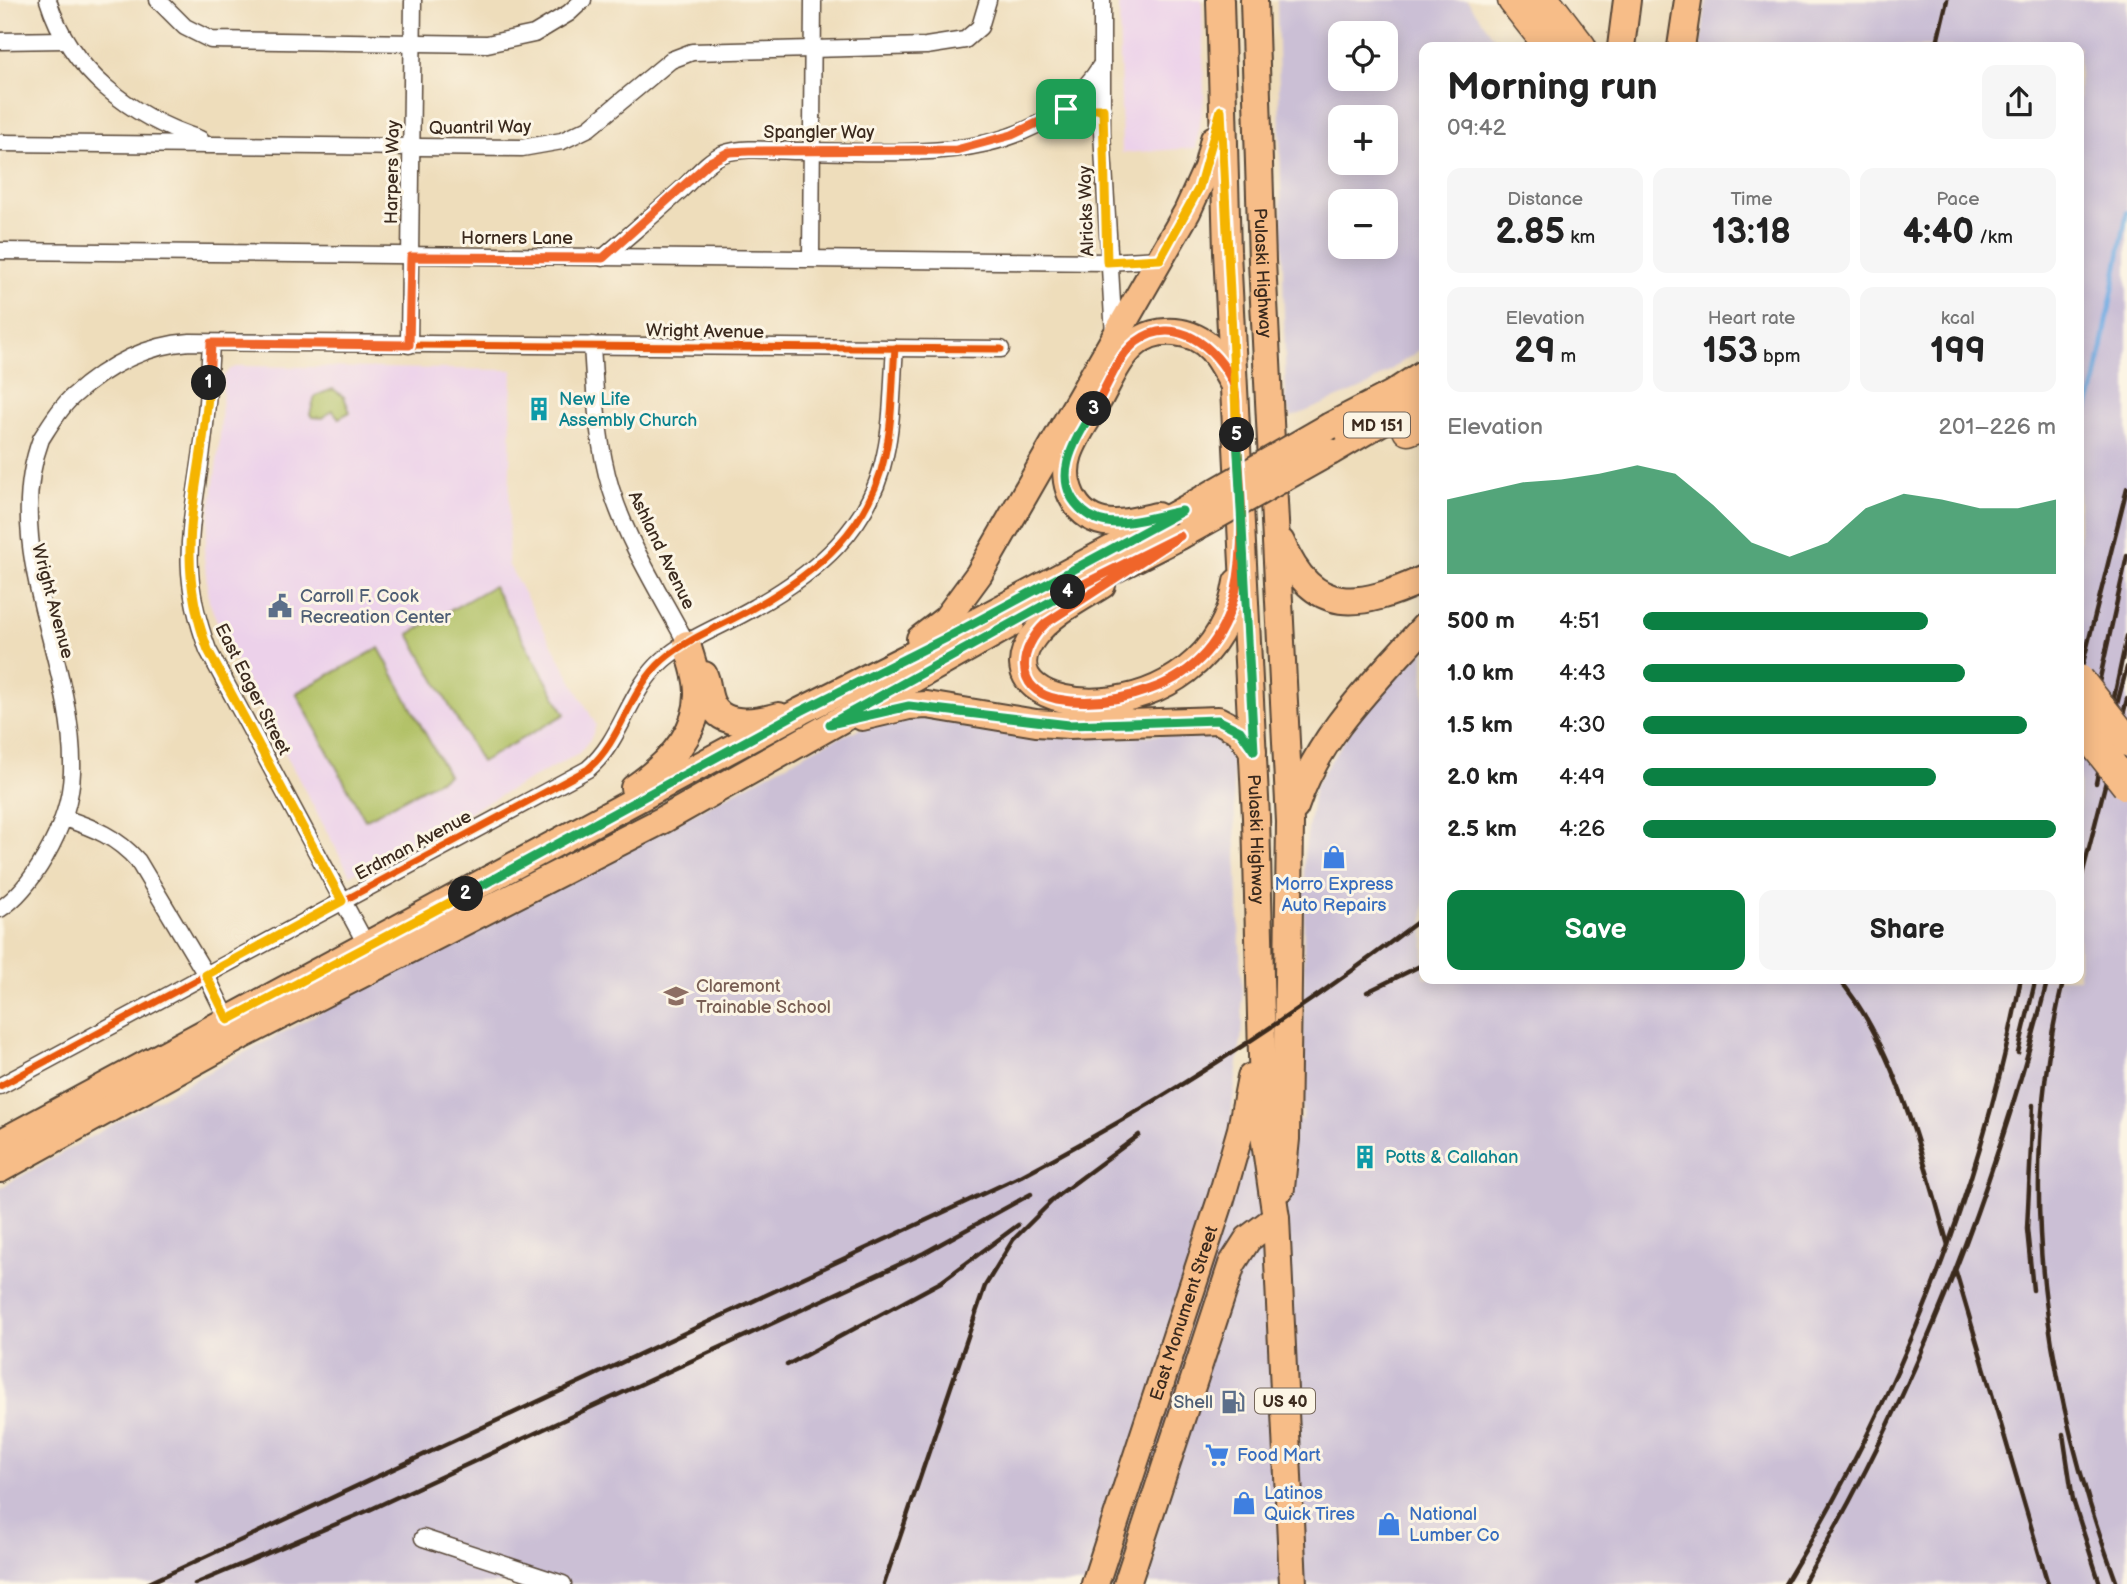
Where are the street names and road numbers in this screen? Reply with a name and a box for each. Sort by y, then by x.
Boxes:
street label: Quantril Way [429,116,532,139]
street label: Harpers Way [381,119,404,224]
street label: Spangler Way [764,122,875,143]
street label: Alricks Way [1074,164,1099,257]
street label: Pulaski Highway [1249,208,1276,339]
street label: Horners Lane [461,228,573,249]
street label: Wright Avenue [646,320,765,343]
road number: MD 151 [1344,412,1410,438]
street label: Ashland Avenue [624,488,699,613]
street label: Wright Avenue [27,541,78,661]
street label: East Eager Street [210,620,295,759]
street label: Pulaski Highway [1243,774,1268,905]
street label: Erdman Avenue [351,806,475,885]
street label: East Monument Street [1146,1223,1223,1403]
road number: US 40 [1255,1388,1315,1414]

